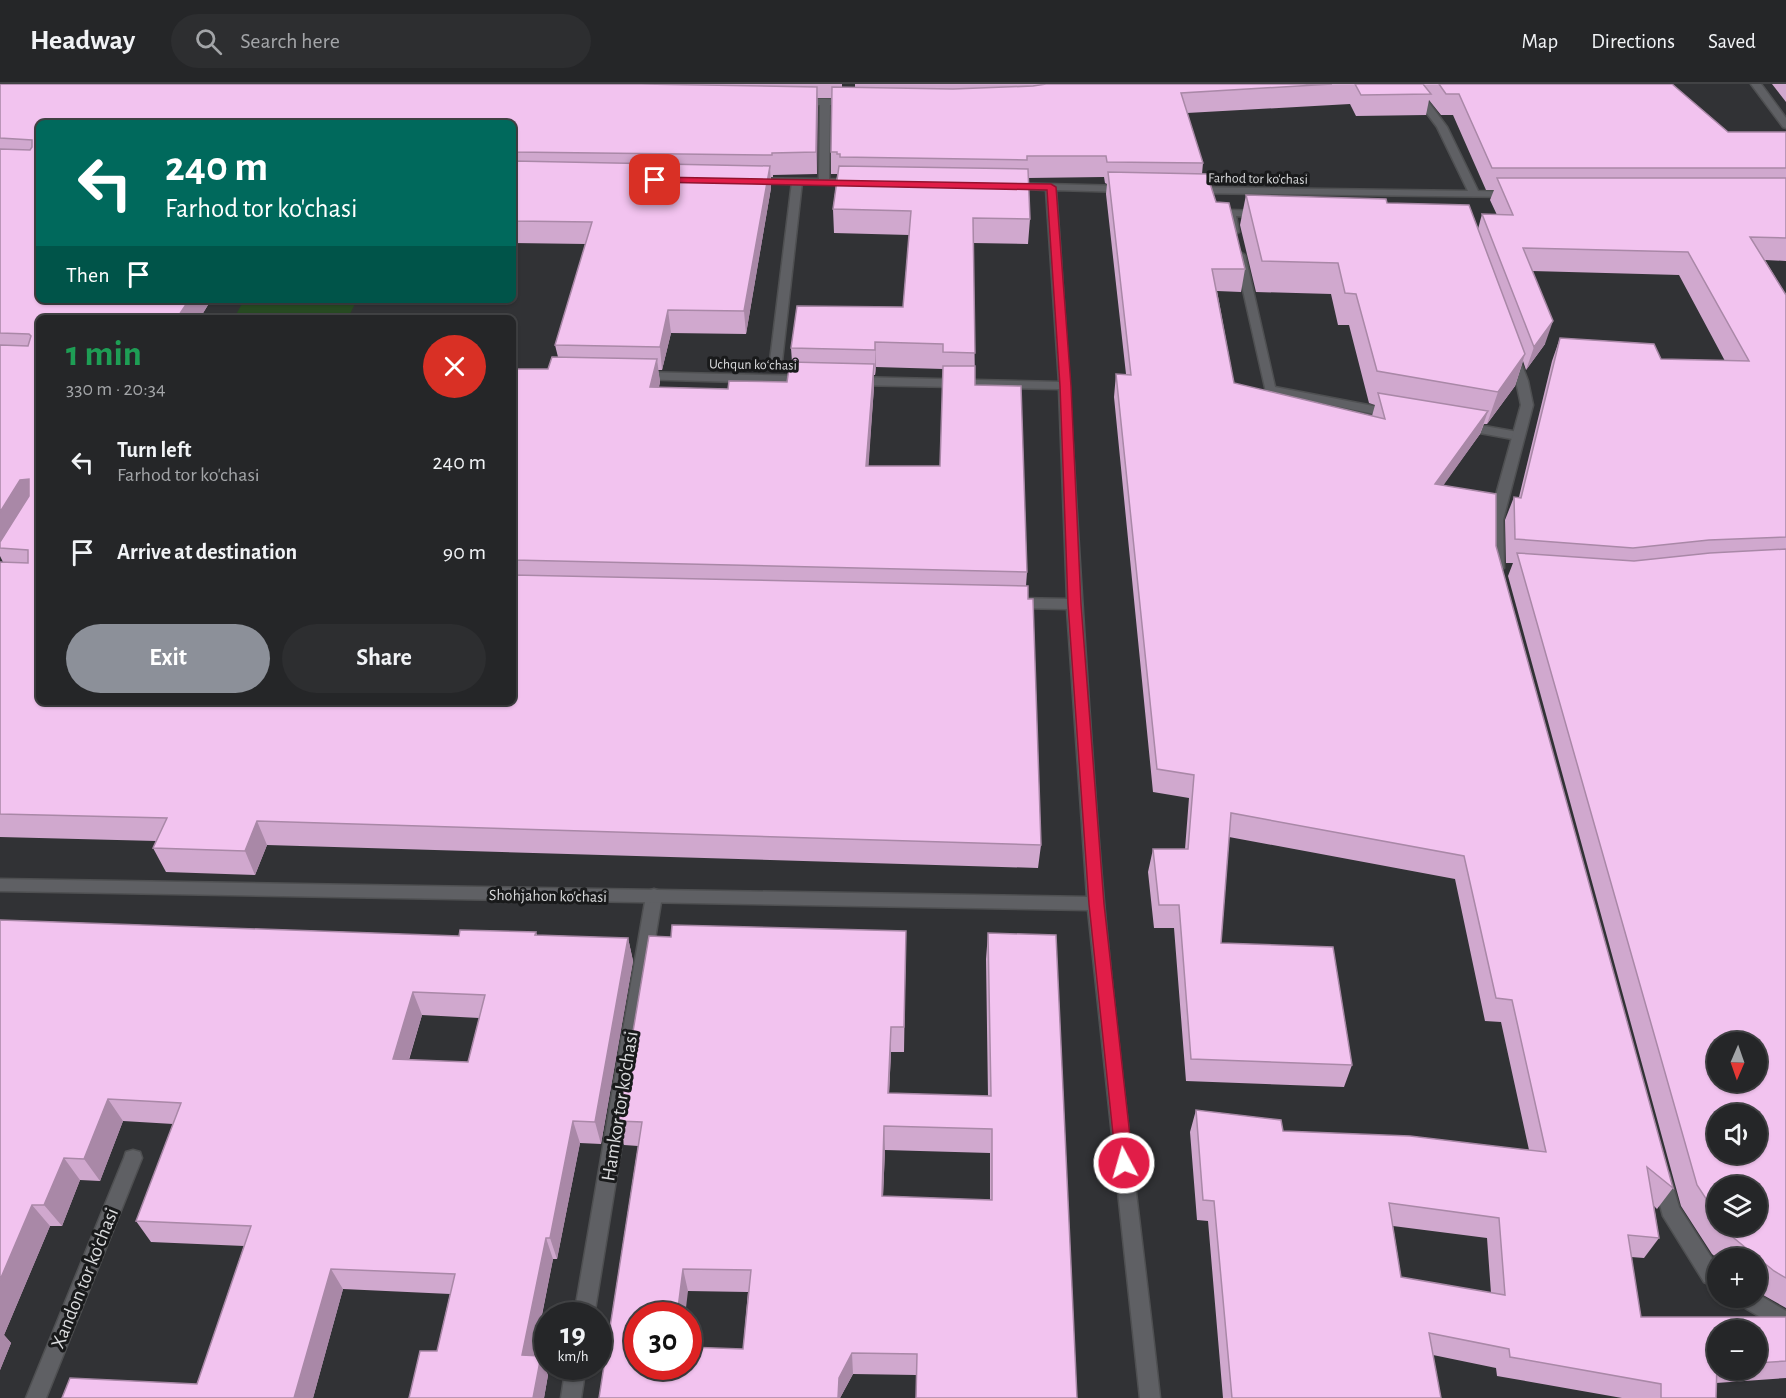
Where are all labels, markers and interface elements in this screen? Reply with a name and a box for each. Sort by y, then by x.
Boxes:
search box [171,14,591,68]
icon: search [192,25,225,58]
text: Headway [30,27,135,55]
text: Search here [240,30,340,52]
text: Map [1522,31,1558,52]
text: Directions [1591,31,1675,52]
text: Saved [1708,31,1756,52]
icon: left [66,144,144,222]
text: 240 m [165,146,268,188]
pin [629,154,680,205]
icon: arrive [638,163,671,196]
street label: Farhod tor ko'chasi [1208,171,1308,187]
text: Farhod tor ko'chasi [165,195,358,222]
icon: arrive [122,258,155,291]
text: Then [66,264,110,286]
button: close [423,335,486,398]
text: 1 min [66,336,142,372]
street label: Uchqun koʻchasi [709,357,797,373]
text: 330 m · 20:34 [66,379,166,399]
text: Turn left [117,439,191,461]
icon: left [66,446,99,479]
text: 240 m [433,451,486,473]
text: Farhod tor ko'chasi [117,465,260,485]
icon: arrive [66,536,99,569]
text: Arrive at destination [117,541,297,563]
text: 90 m [443,541,486,563]
button: Exit [66,624,270,693]
button: Share [282,624,486,693]
street label: Shohjahon ko'chasi [489,887,607,906]
street label: Hamkor tor ko'chasi [598,1030,642,1183]
north arrow [1707,1032,1767,1092]
map controls [1707,1032,1767,1380]
button: sound [1707,1104,1767,1164]
position arrow [1092,1131,1156,1195]
button: layers [1707,1176,1767,1236]
street label: Xandon tor ko'chasi [48,1205,122,1352]
button: + [1707,1248,1767,1308]
speed limit sign: 30 [624,1302,702,1380]
text: 19 [560,1319,586,1349]
button: − [1707,1320,1767,1380]
text: km/h [558,1349,588,1364]

